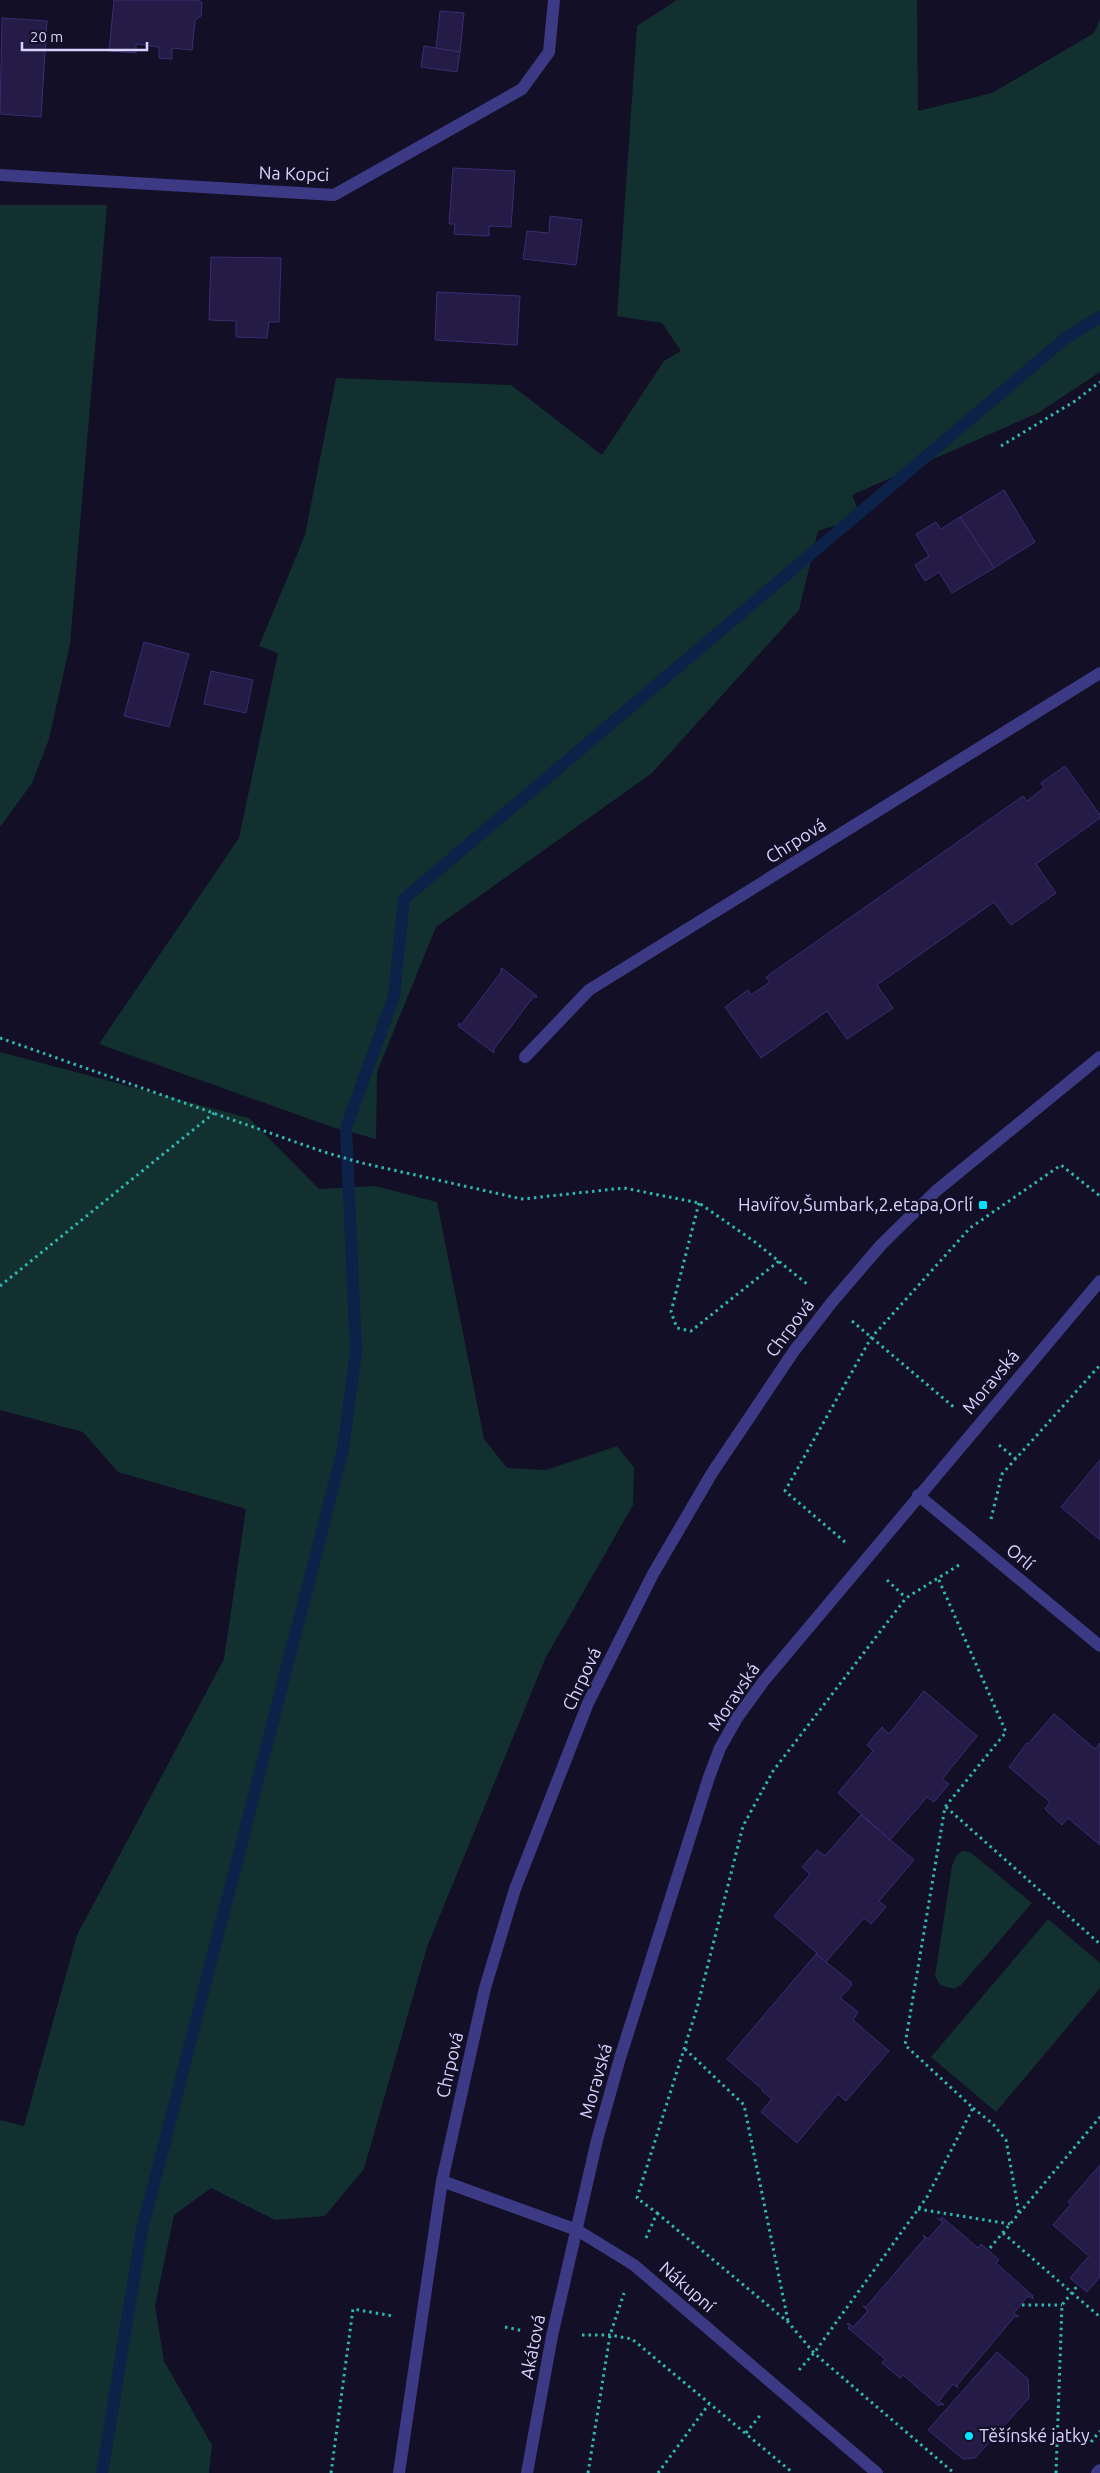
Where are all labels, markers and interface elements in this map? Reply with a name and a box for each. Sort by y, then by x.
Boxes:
scale bar [22,20,148,52]
text: 20 m [30,28,63,45]
street label: Na Kopci [258,162,330,184]
street label: Chrpová [762,814,829,866]
place label: Havířov,Šumbark,2.etapa,Orlí [738,1193,974,1214]
marker: Havířov,Šumbark,2.etapa,Orlí [977,1199,989,1211]
street label: Chrpová [761,1295,817,1360]
street label: Moravská [958,1345,1023,1417]
street label: Orlí [1003,1539,1039,1574]
street label: Chrpová [558,1644,604,1713]
street label: Moravská [703,1659,763,1734]
street label: Chrpová [432,2030,466,2100]
street label: Moravská [575,2041,615,2121]
street label: Nákupní [656,2257,720,2316]
street label: Akátová [516,2313,548,2381]
place label: Těšínské jatky [979,2425,1090,2445]
marker: Těšínské jatky [963,2430,975,2442]

